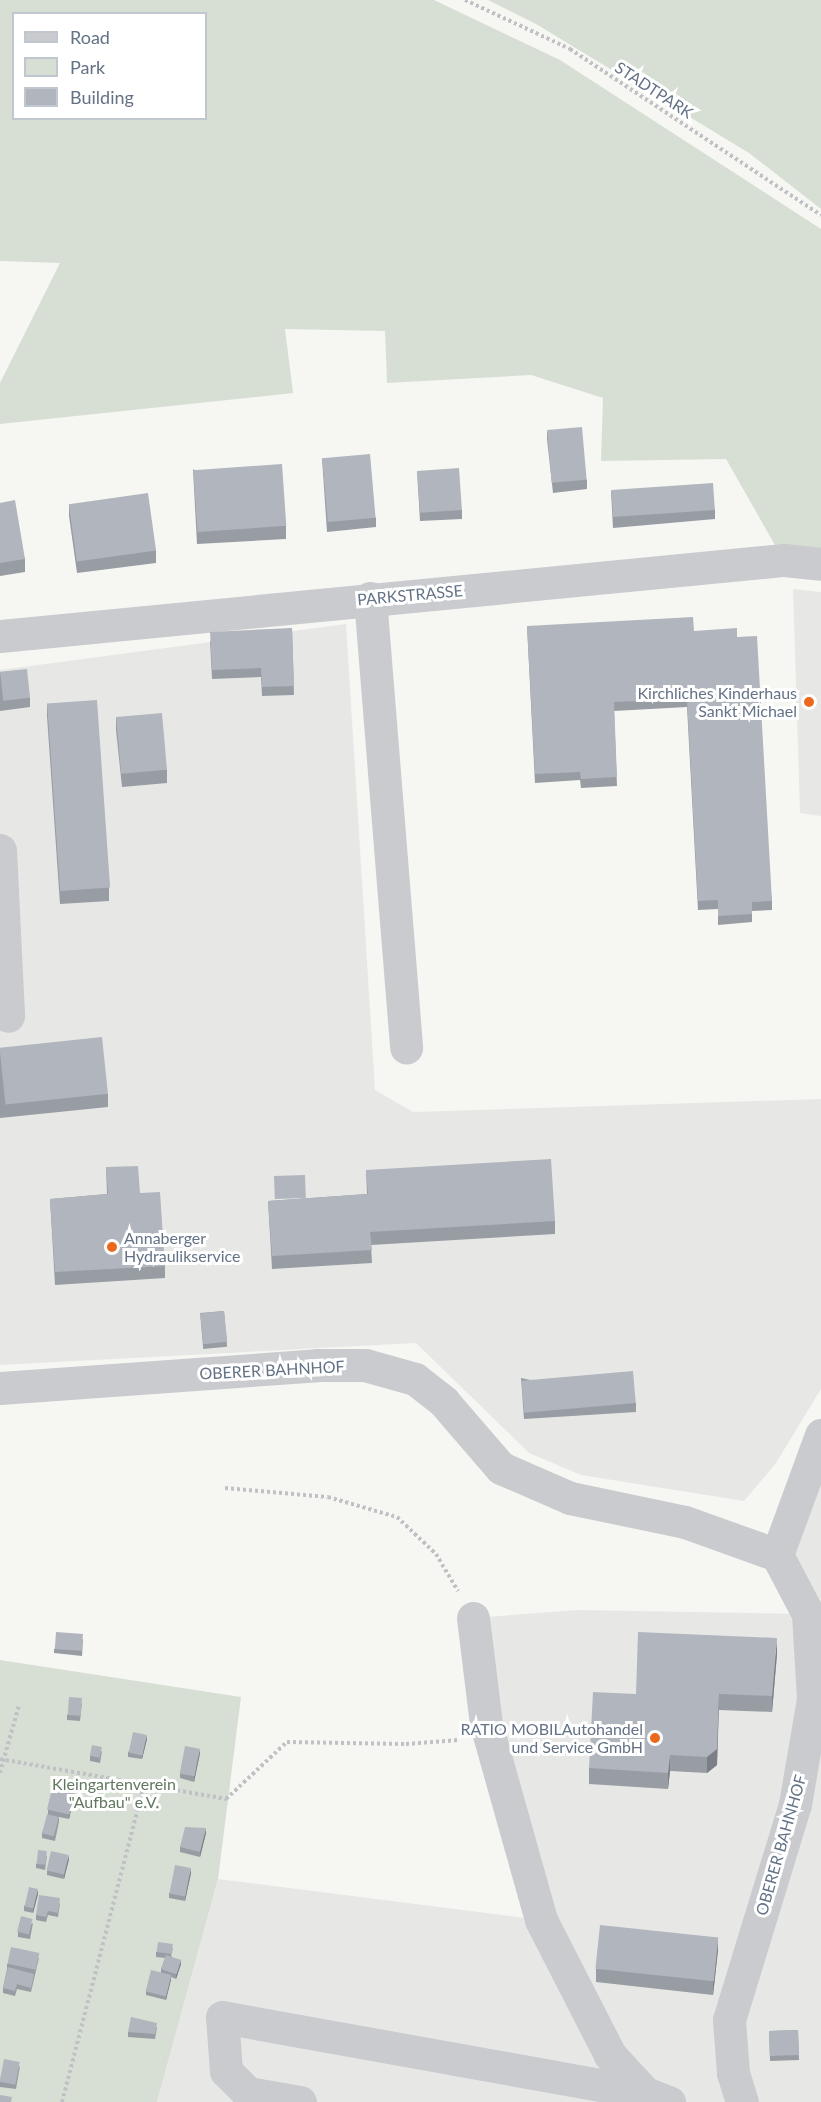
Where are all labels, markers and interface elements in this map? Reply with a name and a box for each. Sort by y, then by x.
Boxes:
legend [12,12,207,120]
text: Road [70,26,110,48]
text: Park [70,56,105,78]
street label: STADTPARK [611,58,697,122]
text: Building [70,86,134,108]
street label: PARKSTRASSE [356,581,464,609]
place label: Kirchliches Kinderhaus Sankt Michael [638,683,797,721]
marker: Kirchliches Kinderhaus Sankt Michael [802,695,816,709]
place label: Annaberger Hydraulikservice [124,1228,241,1266]
marker: Annaberger Hydraulikservice [105,1240,119,1254]
street label: OBERER BAHNHOF [199,1357,345,1383]
place label: RATIO MOBILAutohandel und Service GmbH [460,1719,643,1757]
marker: RATIO MOBILAutohandel und Service GmbH [648,1731,662,1745]
street label: OBERER BAHNHOF [752,1773,810,1917]
park label: Kleingartenverein "Aufbau" e.V. [52,1774,176,1812]

